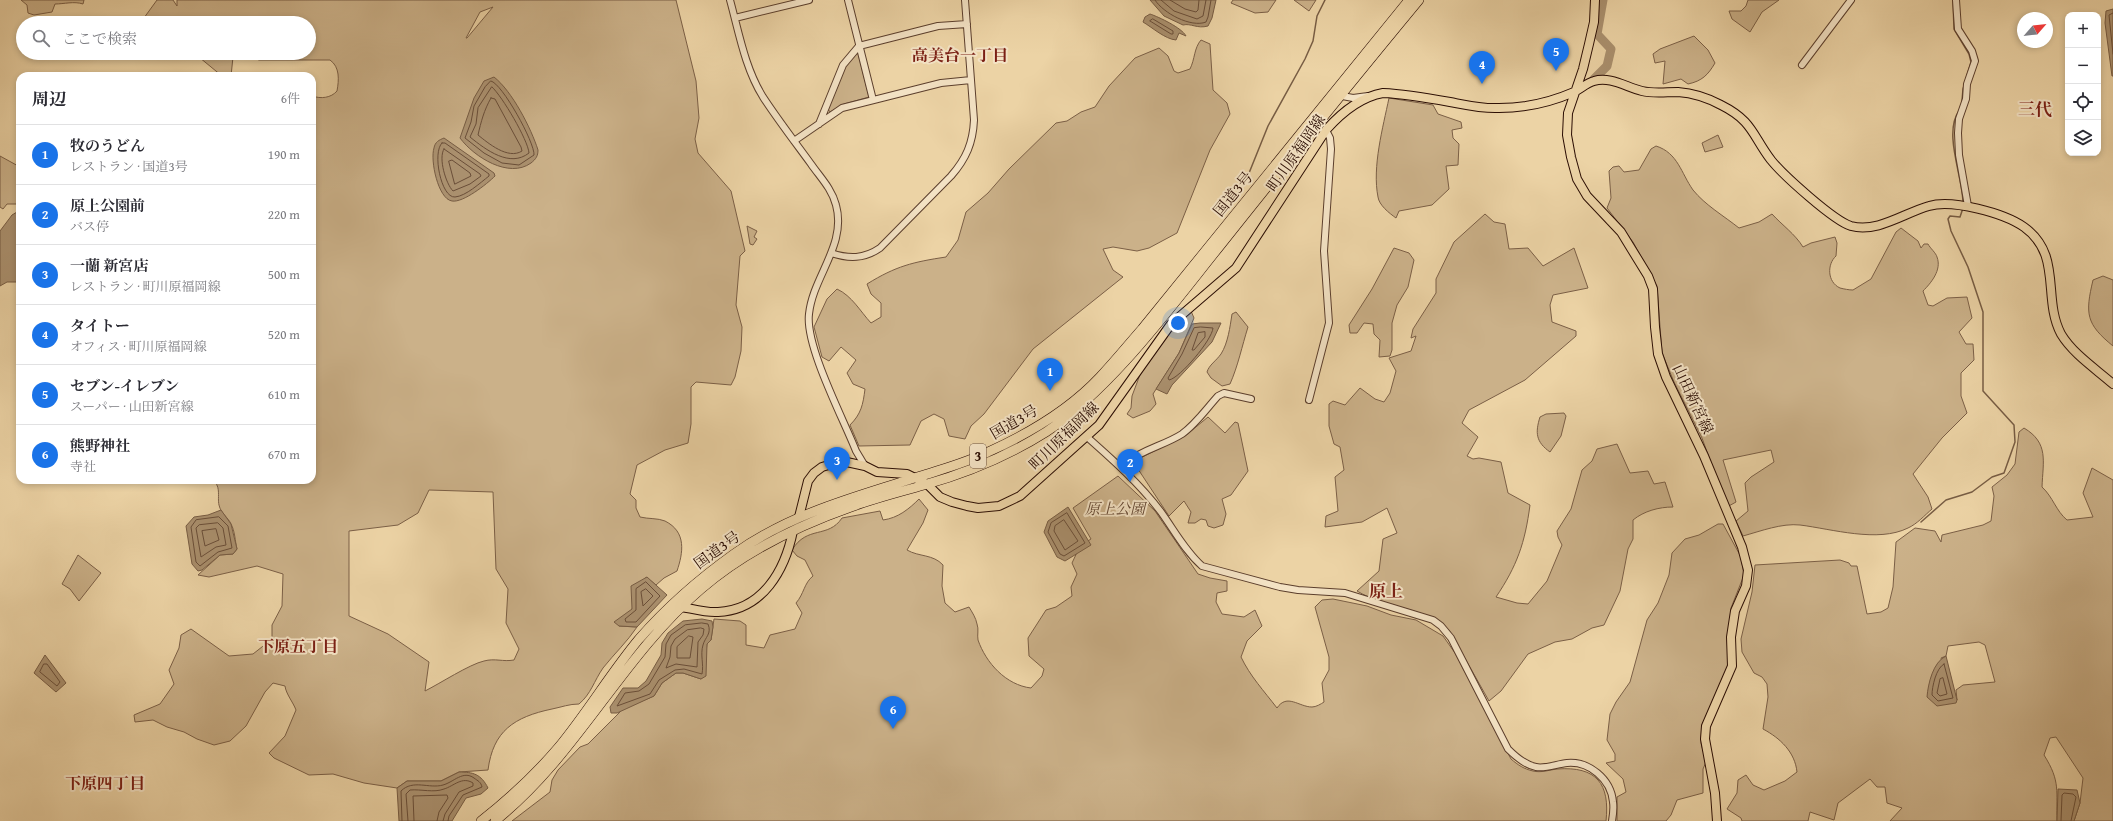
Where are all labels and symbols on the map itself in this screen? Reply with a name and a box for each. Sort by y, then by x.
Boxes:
north arrow [2017,12,2053,48]
pin: 5 [1543,38,1569,71]
district label: 高美台一丁目 [912,43,1008,67]
pin: 4 [1469,51,1495,84]
district label: 三代 [2018,96,2052,121]
street label: 町川原福岡線 [1261,110,1330,196]
street label: 国道3号 [1208,167,1257,221]
your location [1168,313,1188,333]
pin: 1 [1037,358,1063,391]
street label: 山田新宮線 [1668,360,1719,437]
street label: 町川原福岡線 [1024,397,1103,474]
street label: 国道3号 [986,399,1042,444]
road number: 3 [970,444,986,468]
pin: 3 [824,447,850,480]
pin: 2 [1117,449,1143,482]
park label: 原上公園 [1085,498,1148,519]
street label: 国道3号 [689,526,744,573]
district label: 原上 [1369,578,1403,603]
district label: 下原五丁目 [258,634,338,658]
pin: 6 [880,696,906,729]
district label: 下原四丁目 [65,771,145,795]

